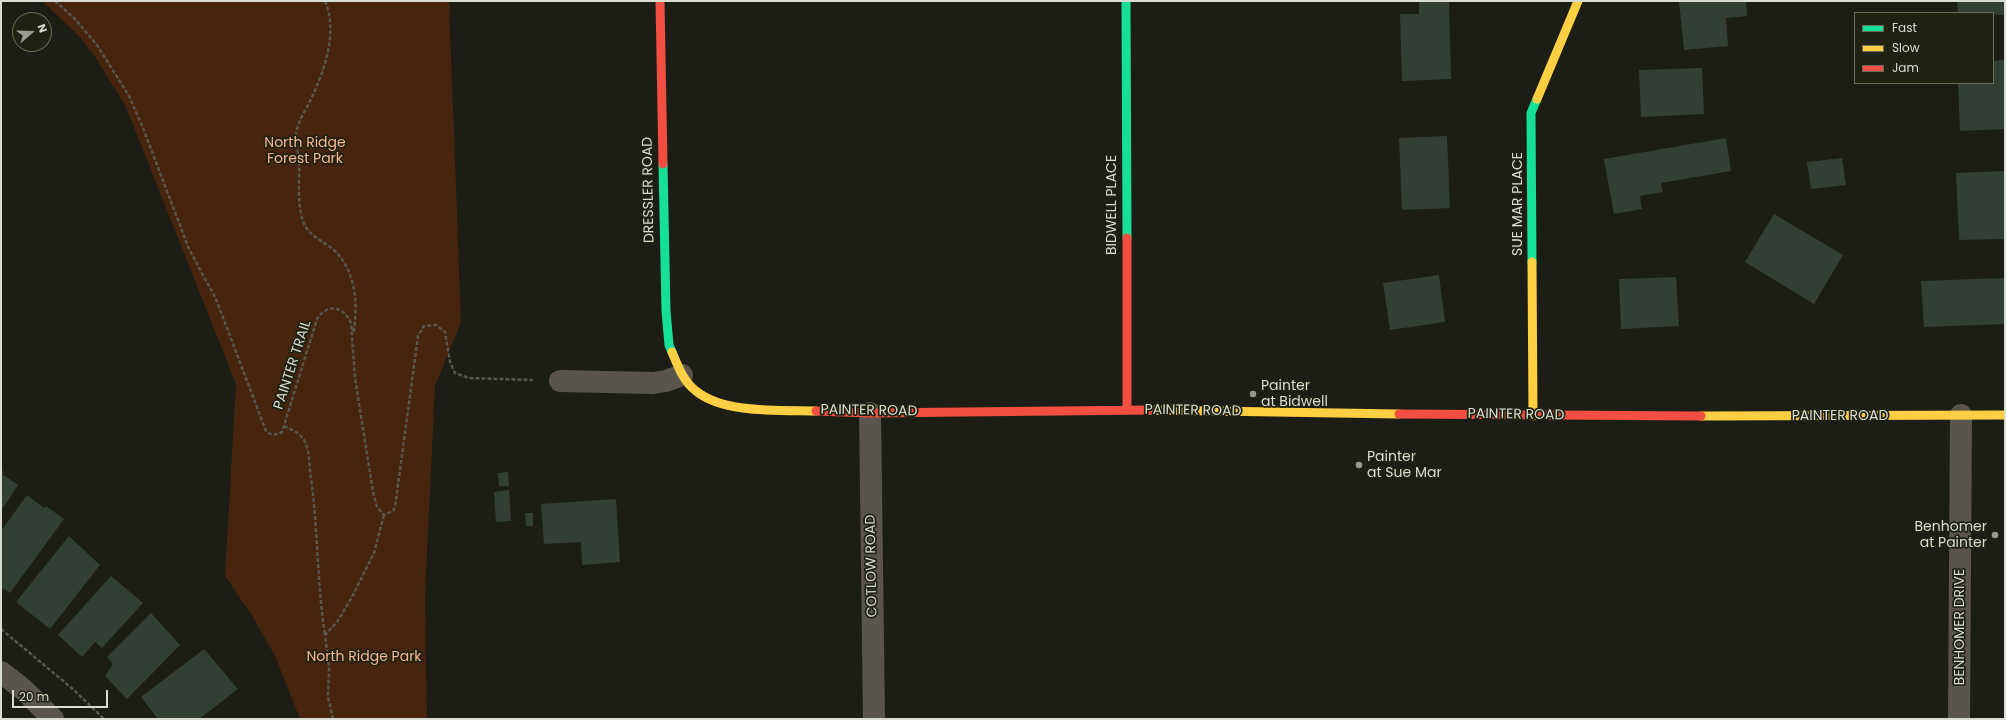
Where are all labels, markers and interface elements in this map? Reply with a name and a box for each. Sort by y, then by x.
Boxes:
north arrow [12,12,52,52]
legend [1854,12,1994,84]
text: Fast [1892,19,1917,36]
text: N [33,22,51,35]
text: Slow [1892,39,1920,56]
text: Jam [1892,59,1919,76]
park label: North Ridge Forest Park [264,135,346,168]
street label: DRESSLER ROAD [640,137,658,243]
street label: SUE MAR PLACE [1510,152,1526,256]
street label: BIDWELL PLACE [1104,155,1120,255]
street label: PAINTER TRAIL [271,318,315,412]
place label: Painter at Bidwell [1261,378,1328,410]
marker: Painter at Bidwell [1248,389,1258,399]
street label: PAINTER ROAD [821,402,917,420]
street label: PAINTER ROAD [1145,402,1241,420]
street label: PAINTER ROAD [1468,406,1564,424]
street label: PAINTER ROAD [1792,408,1888,424]
place label: Painter at Sue Mar [1367,449,1442,482]
marker: Painter at Sue Mar [1354,460,1364,470]
street label: COTLOW ROAD [863,515,881,617]
place label: Benhomer at Painter [1915,519,1987,552]
marker: Benhomer at Painter [1990,530,2000,540]
street label: BENHOMER DRIVE [1952,569,1968,685]
park label: North Ridge Park [306,649,422,665]
scale bar [14,682,110,708]
text: 20 m [19,688,49,705]

